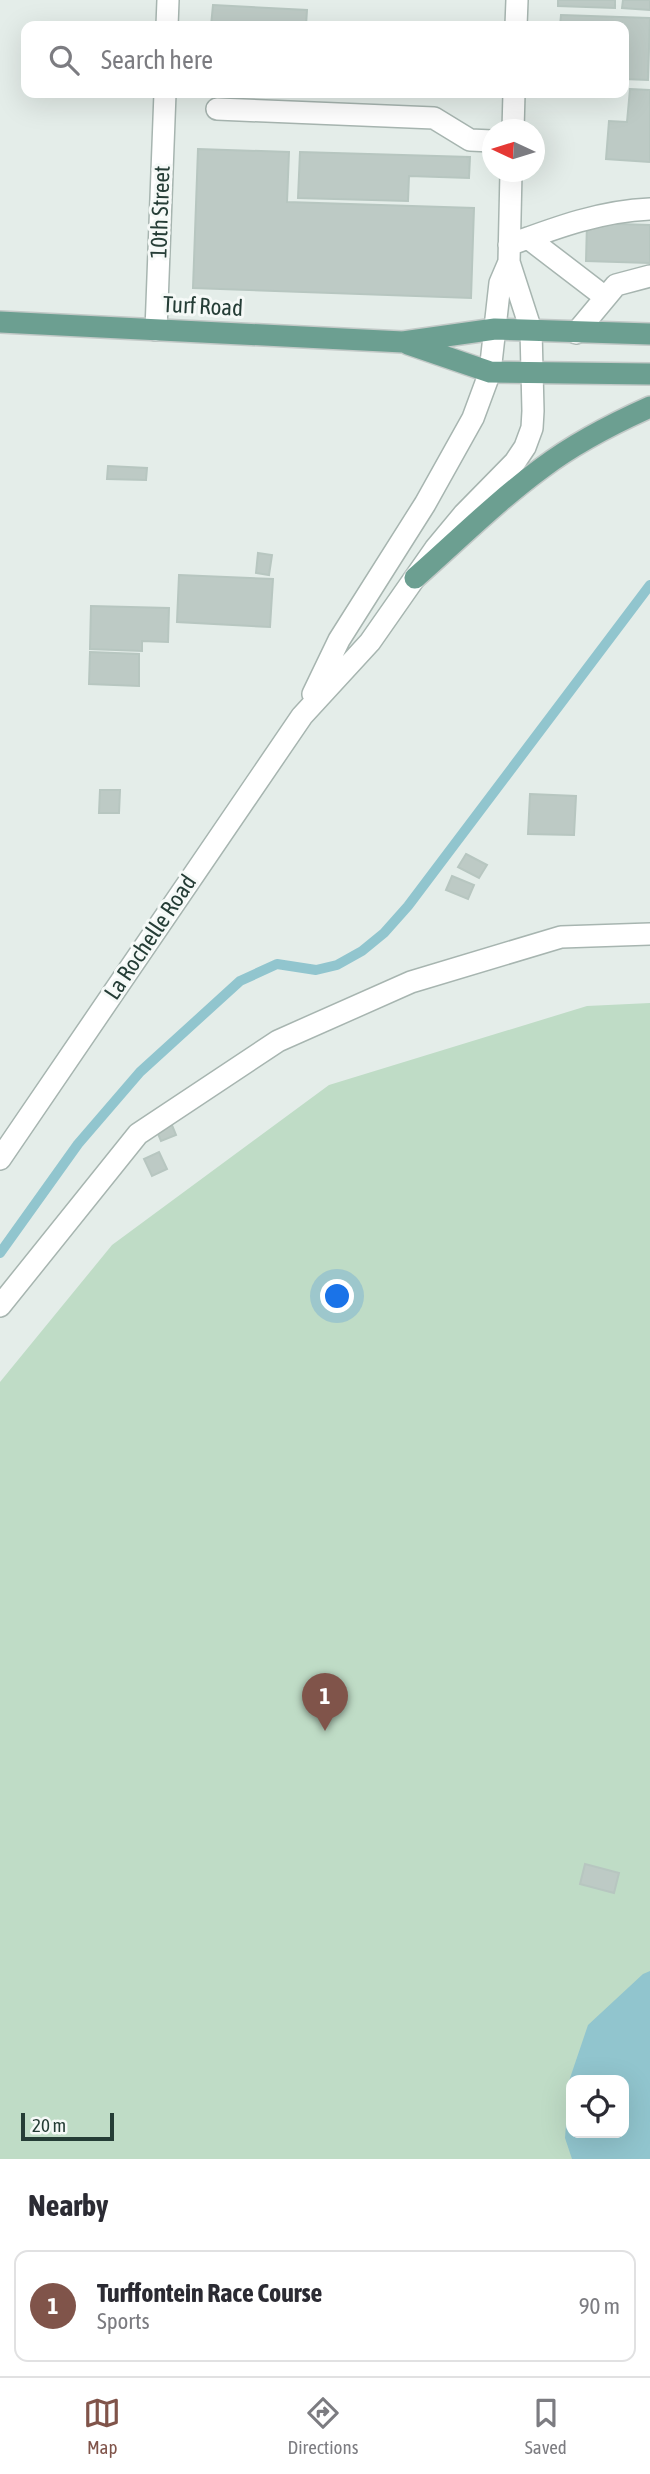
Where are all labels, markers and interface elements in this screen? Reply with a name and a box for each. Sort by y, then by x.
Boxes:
search box [21,21,629,98]
icon: search [45,41,83,79]
text: Search here [101,45,213,75]
north arrow [482,119,545,182]
street label: 10th Street [145,165,175,259]
street label: Turf Road [162,291,244,321]
street label: La Rochelle Road [99,870,201,1004]
your location [320,1279,354,1313]
pin: 1 [302,1673,348,1731]
map controls [566,2075,629,2138]
button: locate [566,2075,629,2138]
scale bar [21,2110,114,2142]
text: 20 m [32,2114,66,2136]
text: Nearby [28,2188,108,2222]
text: Turffontein Race Course [97,2278,322,2308]
text: 1 [48,2293,58,2319]
text: 90 m [579,2293,620,2319]
text: Sports [97,2308,150,2334]
tab: Map [83,2394,121,2458]
tab: Directions [288,2394,358,2458]
tab: Saved [525,2394,567,2458]

